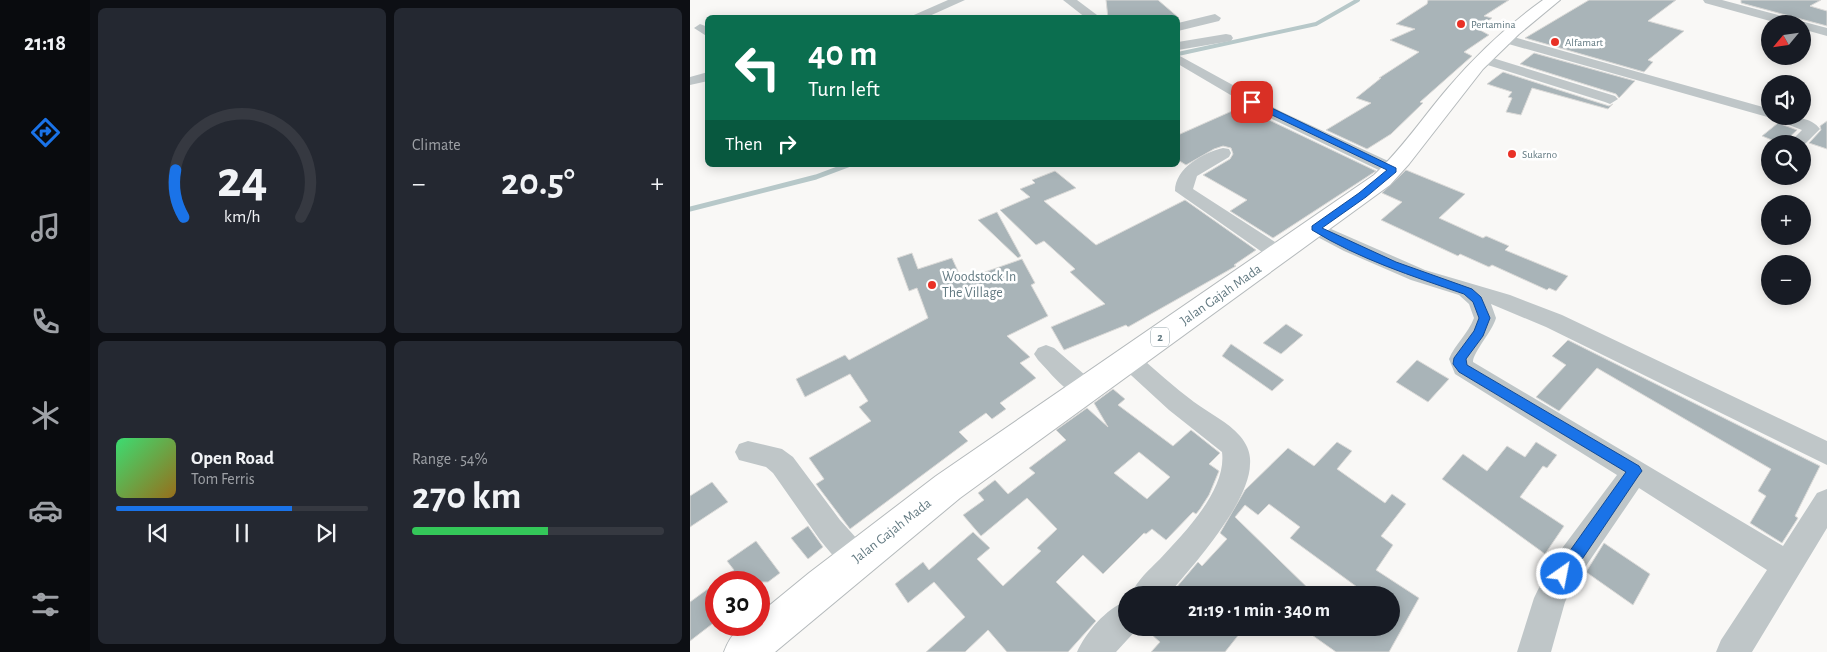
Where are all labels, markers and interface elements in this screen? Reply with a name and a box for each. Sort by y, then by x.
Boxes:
north arrow [1761,15,1811,65]
map controls [1761,15,1811,305]
marker: Pertamina [1455,18,1467,30]
place label: Pertamina [1471,19,1516,30]
text: 21:18 [24,32,66,54]
icon: left [725,35,790,100]
marker: Alfamart [1549,36,1561,48]
text: 40 m [808,37,877,72]
place label: Alfamart [1565,37,1604,48]
button: sound [1761,75,1811,125]
text: Turn left [808,78,880,100]
pin [1231,81,1273,123]
icon: arrive [1238,88,1266,116]
icon: directions [28,115,63,150]
icon: right [773,130,801,158]
text: Then [725,135,763,154]
button: search [1761,135,1811,185]
text: Climate [412,137,461,153]
marker: Sukarno [1506,148,1518,160]
place label: Sukarno [1522,149,1557,160]
text: 24 [217,154,267,206]
text: 20.5° [501,164,575,202]
text: − [412,170,425,198]
text: + [651,170,664,198]
button: + [1761,195,1811,245]
text: km/h [224,208,260,226]
icon: music [28,210,63,245]
button: − [1761,255,1811,305]
street label: Jalan Gajah Mada [1178,262,1265,328]
place label: Woodstock In The Village [942,270,1016,300]
marker: Woodstock In The Village [926,279,938,291]
icon: phone [28,304,63,339]
road number: 2 [1151,328,1169,347]
icon: climate [28,398,63,433]
text: Open Road [191,449,274,468]
text: Range · 54% [412,451,488,467]
text: Tom Ferris [191,471,255,487]
text: 270 km [412,478,521,516]
icon: car [28,493,63,528]
street label: Jalan Gajah Mada [850,496,934,566]
icon: previous [144,519,172,547]
icon: pause [228,519,256,547]
icon: next [312,519,340,547]
position arrow [1535,547,1587,599]
speed limit sign: 30 [705,571,770,636]
icon: filters [28,587,63,622]
text: 21:19 · 1 min · 340 m [1188,601,1330,620]

